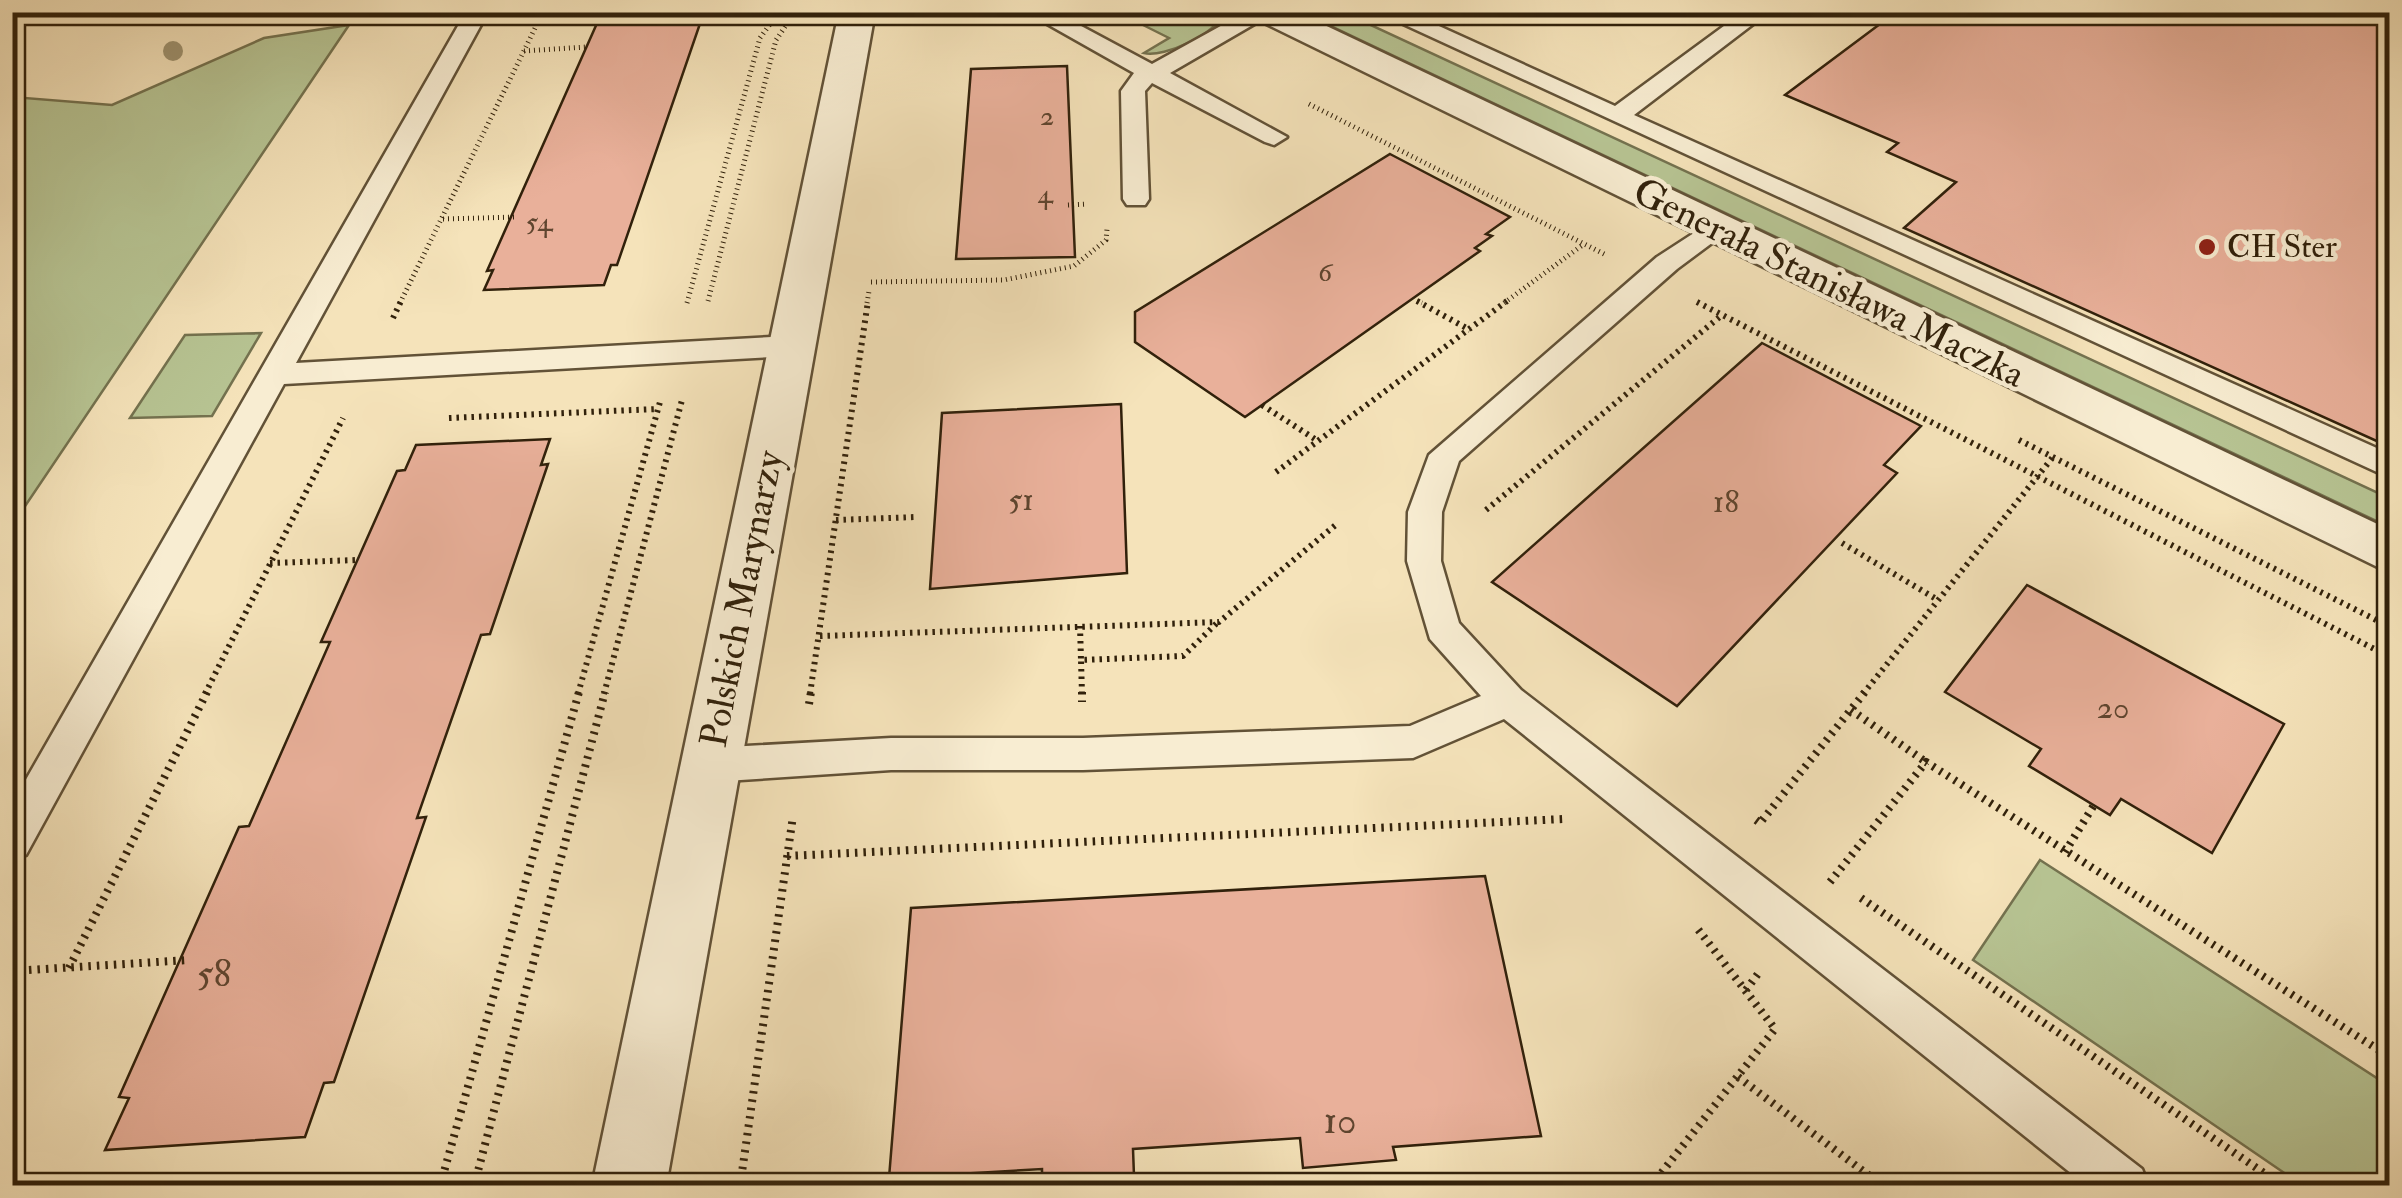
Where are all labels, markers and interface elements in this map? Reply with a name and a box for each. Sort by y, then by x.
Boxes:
house number: 2 [1040,99,1054,134]
street label: Generała Stanisława Maczka [1626,167,2033,399]
house number: 4 [1037,177,1054,212]
house number: 54 [526,205,554,240]
place label: CH Ster [2227,227,2337,267]
marker: CH Ster [2196,236,2218,258]
house number: 6 [1318,255,1334,290]
street label: Polskich Marynarzy [690,445,795,751]
house number: 51 [1008,480,1034,520]
house number: 18 [1713,482,1739,522]
house number: 20 [2097,688,2129,728]
house number: 58 [197,950,231,998]
house number: 10 [1324,1097,1356,1145]

